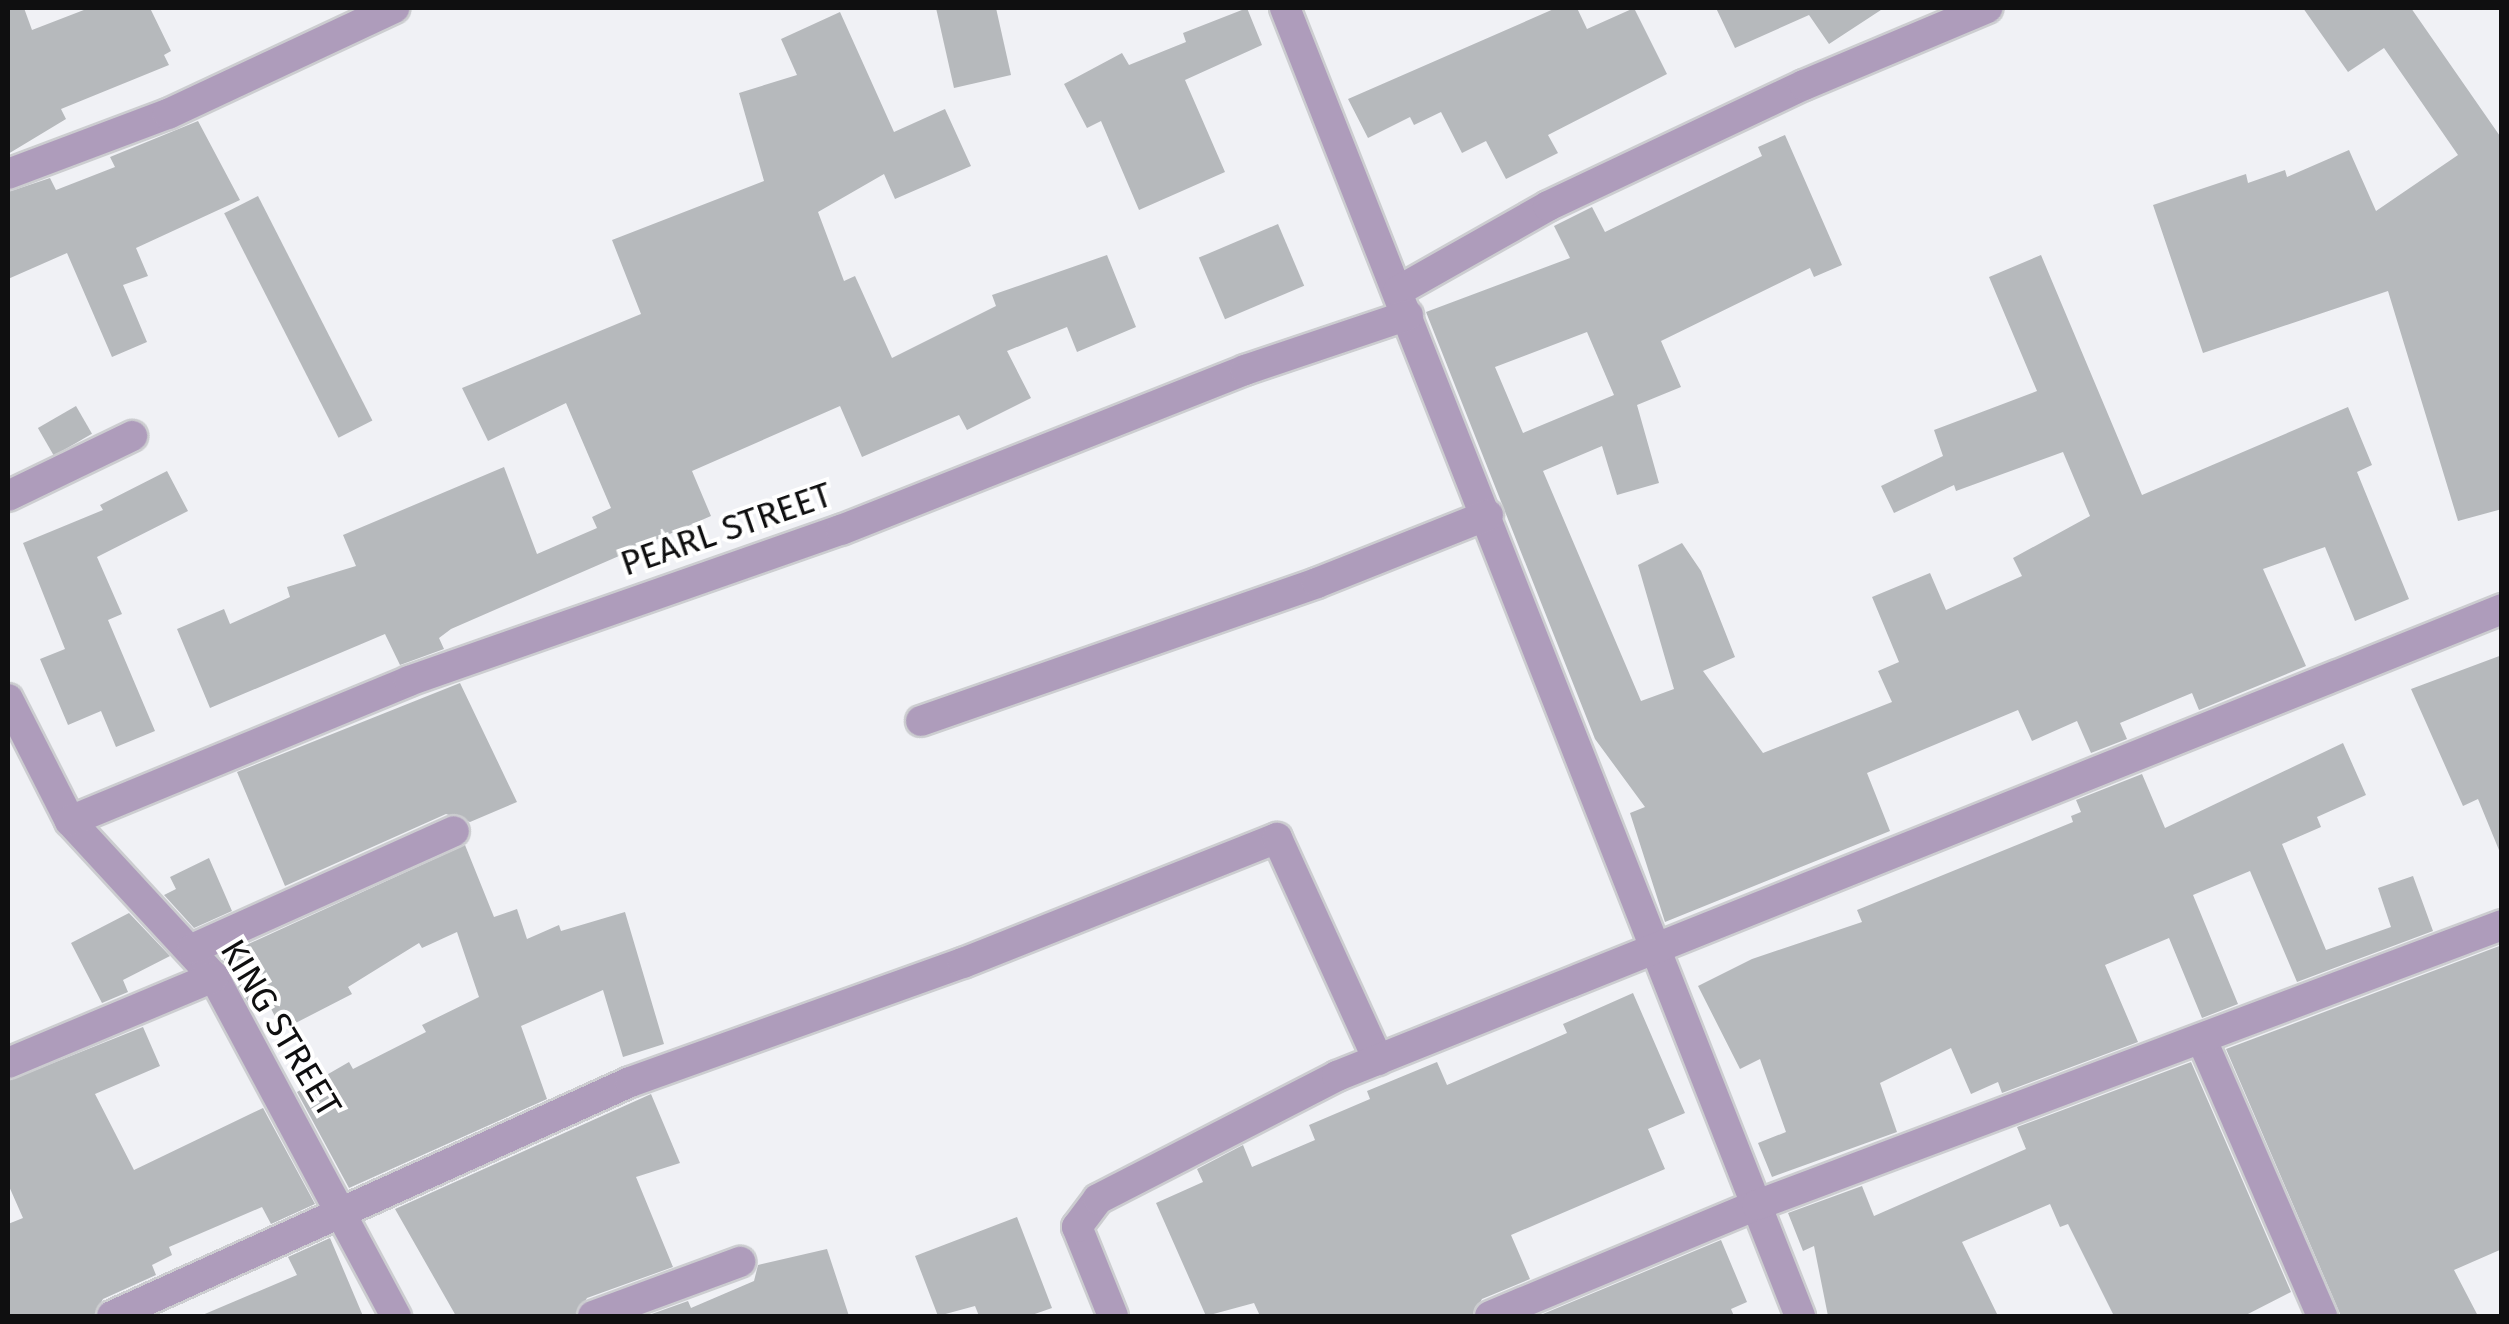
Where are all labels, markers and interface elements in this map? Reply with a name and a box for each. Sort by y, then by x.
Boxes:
street label: PEARL STREET [615,473,837,585]
street label: KING STREET [212,932,350,1124]

